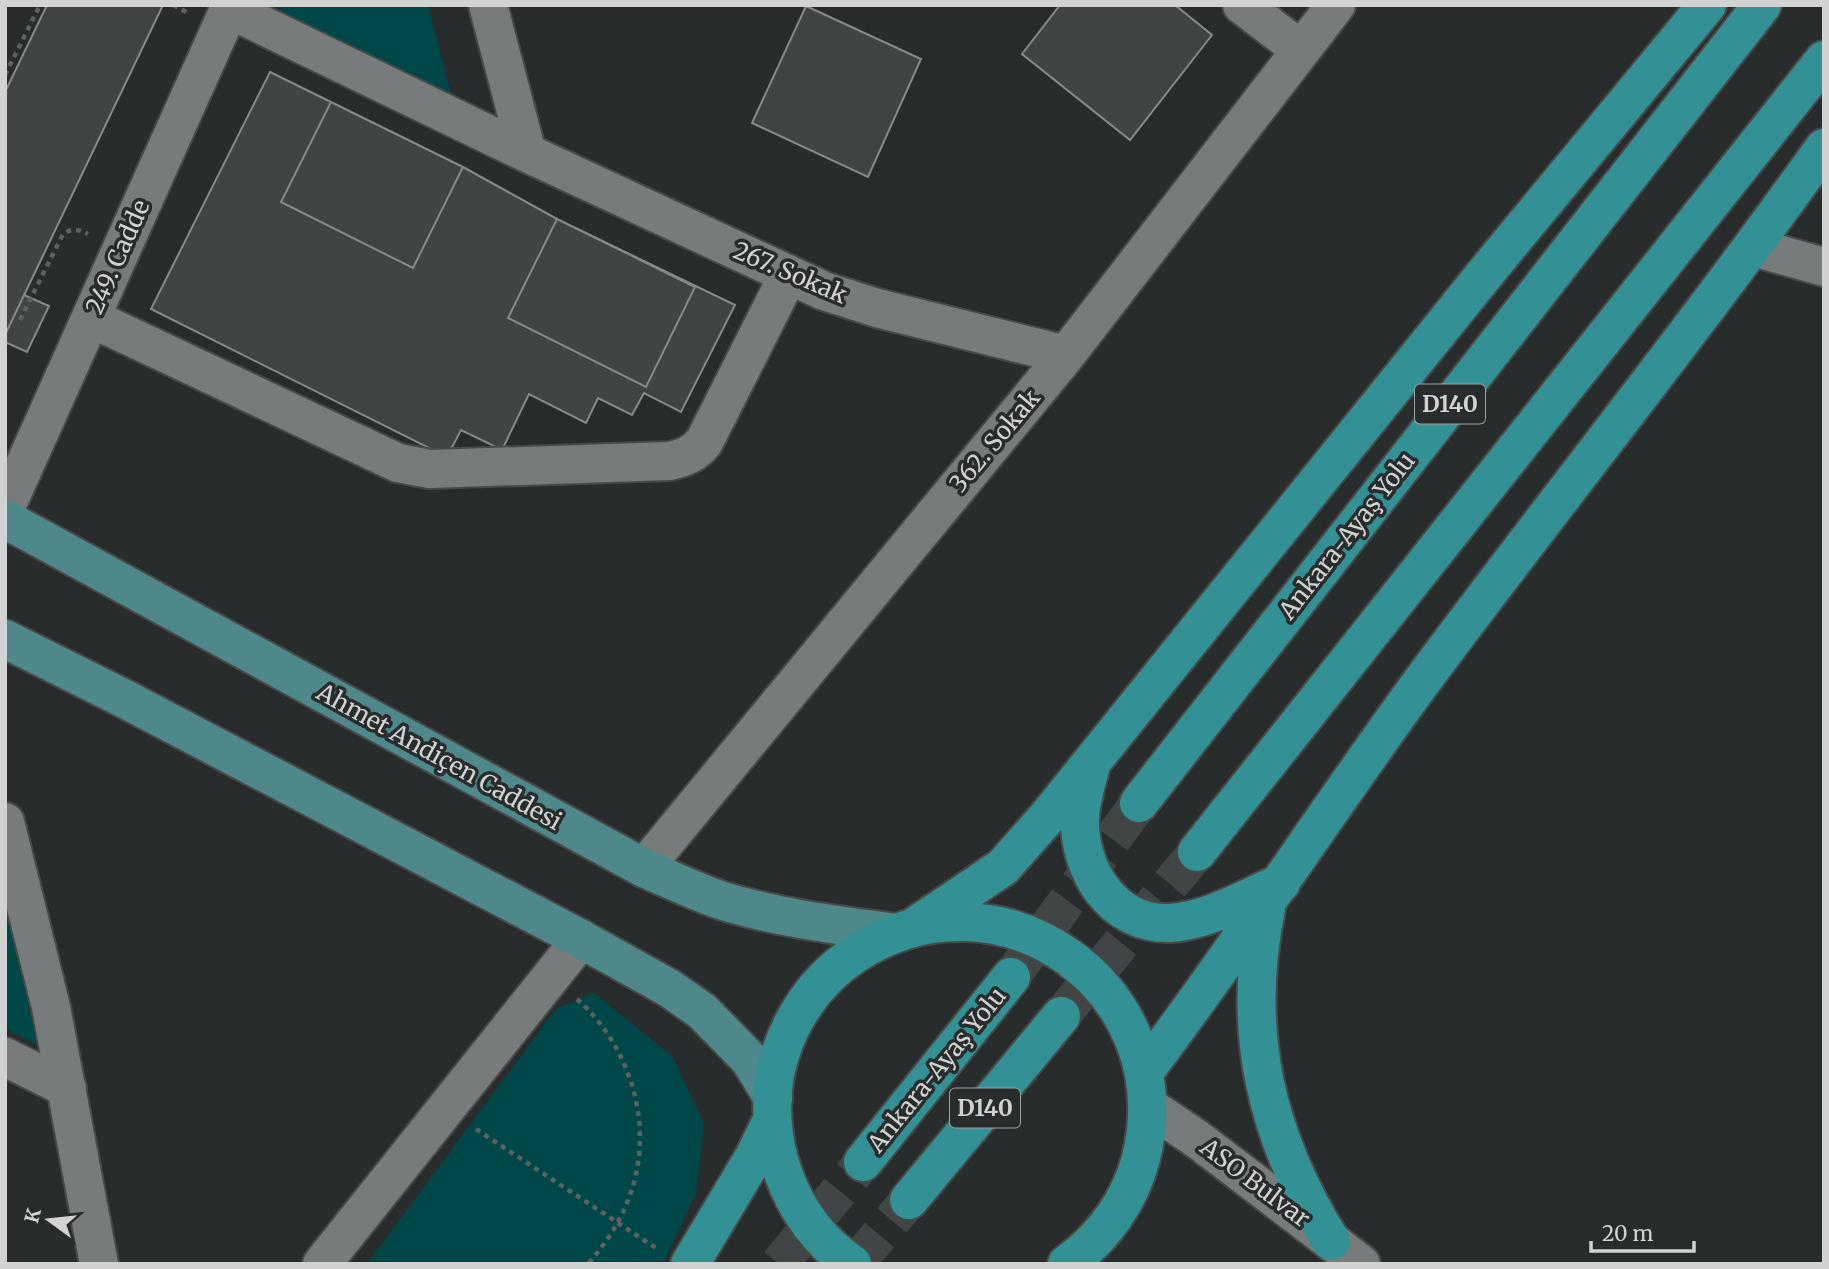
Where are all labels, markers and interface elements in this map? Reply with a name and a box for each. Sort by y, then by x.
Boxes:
street label: 249. Cadde [79,195,156,319]
street label: 267. Sokak [729,235,852,311]
street label: 362. Sokak [943,382,1047,498]
road number: D140 [1415,384,1485,424]
street label: Ankara-Ayaş Yolu [1271,446,1421,626]
street label: Ahmet Andiçen Caddesi [310,676,567,837]
street label: Ankara-Ayaş Yolu [860,981,1013,1159]
road number: D140 [950,1088,1020,1128]
street label: ASO Bulvar [1193,1131,1317,1234]
north arrow [14,1185,84,1255]
text: K [19,1205,46,1226]
scale bar [1591,1210,1694,1254]
text: 20 m [1602,1220,1654,1247]

